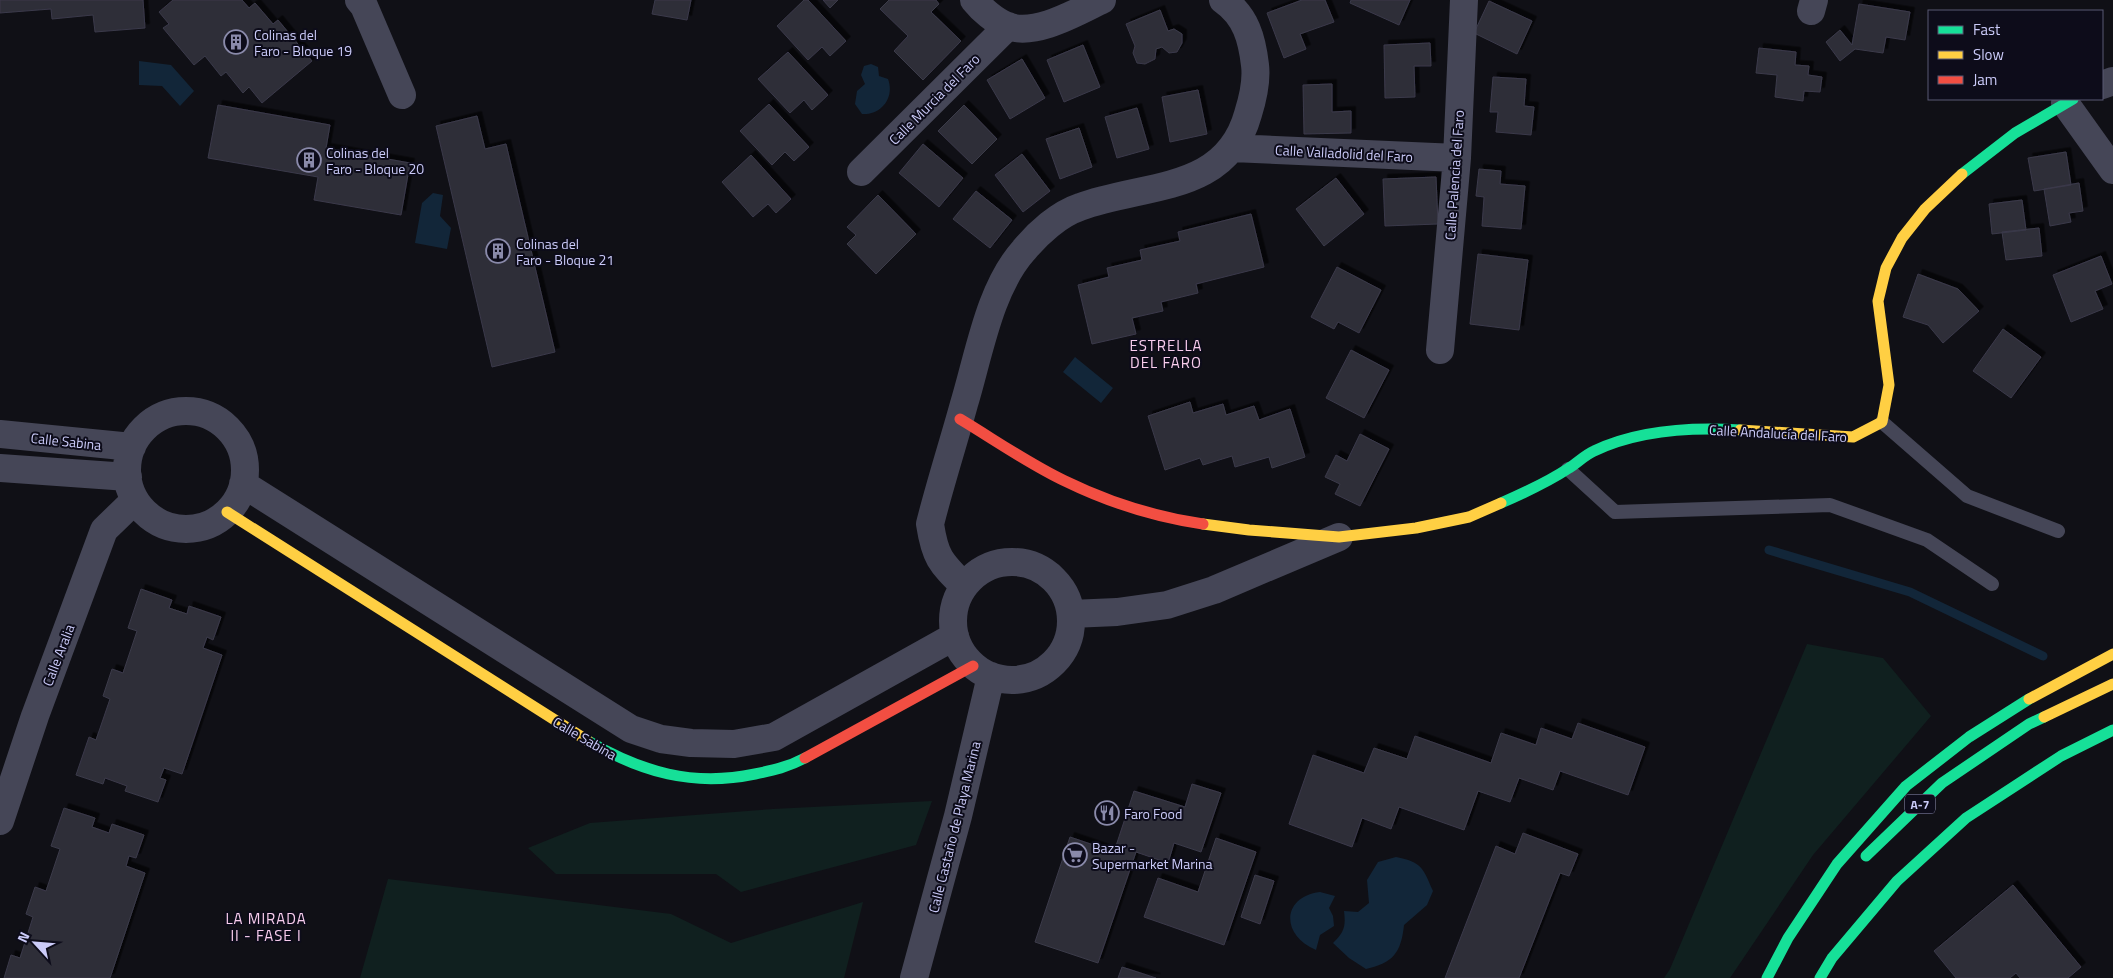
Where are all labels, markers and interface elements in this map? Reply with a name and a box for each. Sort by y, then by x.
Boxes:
legend [1928,10,2103,100]
text: Fast [1973,18,2001,41]
place label: Colinas del Faro - Bloque 19 [254,24,352,61]
building icon: Colinas del Faro - Bloque 19 [223,29,249,55]
text: Slow [1973,43,2004,66]
street label: Calle Murcia del Faro [884,49,984,149]
text: Jam [1973,68,1997,91]
street label: Calle Palencia del Faro [1439,109,1469,241]
street label: Calle Valladolid del Faro [1275,139,1413,167]
place label: Colinas del Faro - Bloque 20 [326,142,424,179]
building icon: Colinas del Faro - Bloque 20 [296,147,322,173]
place label: Colinas del Faro - Bloque 21 [516,233,614,270]
building icon: Colinas del Faro - Bloque 21 [485,238,511,264]
district label: ESTRELLA DEL FARO [1129,334,1203,374]
street label: Calle Andalucía del Faro [1708,419,1848,447]
street label: Calle Sabina [30,427,102,455]
street label: Calle Aralia [37,621,79,689]
street label: Calle Sabina [549,711,621,765]
street label: Calle Castaño de Playa Marina [922,739,986,915]
road number: A-7 [1905,794,1935,814]
restaurant icon: Faro Food [1094,800,1120,826]
place label: Faro Food [1124,803,1182,824]
place label: Bazar - Supermarket Marina [1092,837,1213,874]
supermarket icon: Bazar - Supermarket Marina [1062,842,1088,868]
district label: LA MIRADA II - FASE I [225,907,307,947]
north arrow [10,918,60,968]
text: N [11,928,34,946]

